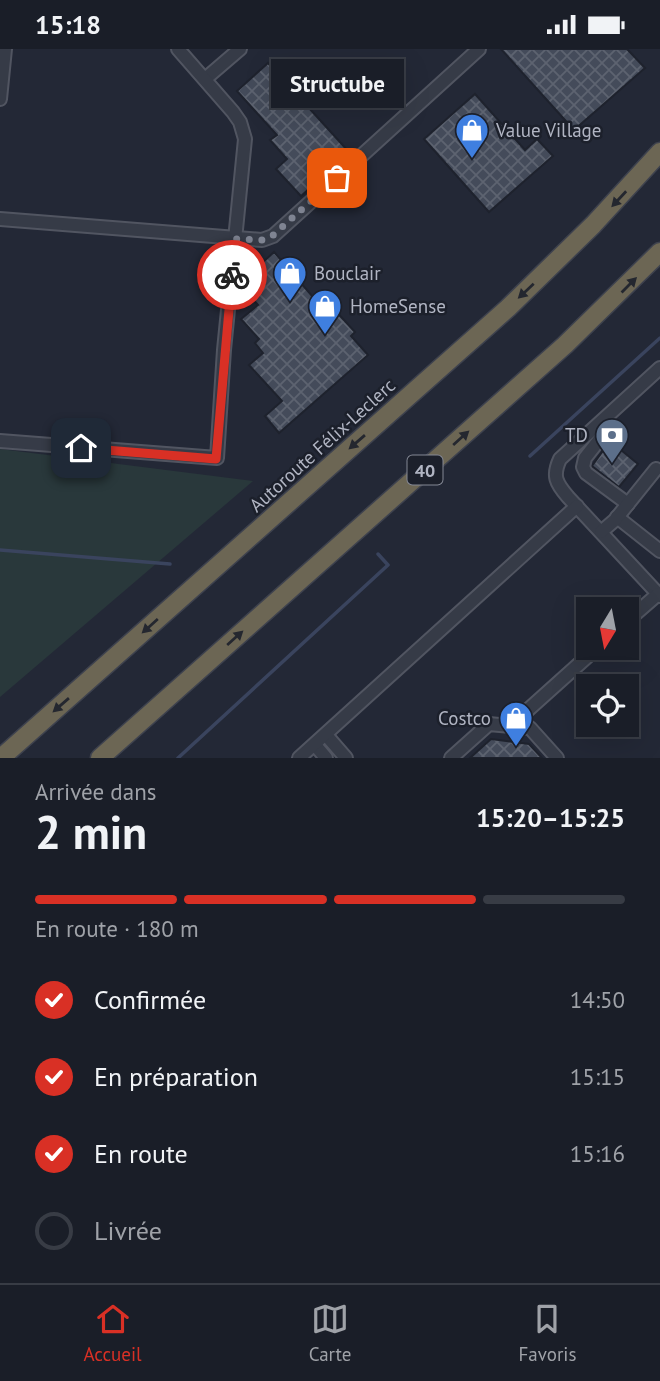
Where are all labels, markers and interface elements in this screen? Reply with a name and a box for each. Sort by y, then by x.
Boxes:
text: 15:18 [35,8,101,41]
callout: Structube [270,59,404,108]
text: Structube [290,69,385,98]
shop icon: Value Village [453,111,491,160]
place label: Value Village [495,118,601,142]
pin [307,148,367,208]
icon: bag [318,159,356,197]
one-way arrow [611,190,627,207]
courier [197,240,267,310]
shop icon: Bouclair [271,254,309,303]
icon: bike [213,256,251,294]
place label: Bouclair [314,261,381,285]
one-way arrow [620,276,637,293]
one-way arrow [518,282,535,299]
shop icon: HomeSense [306,287,344,336]
place label: HomeSense [350,294,446,318]
street label: Autoroute Félix-Leclerc [244,373,400,517]
bank icon: TD [593,416,631,465]
pin [51,418,111,478]
place label: TD [565,423,588,447]
icon: home [62,429,100,467]
one-way arrow [452,431,469,446]
one-way arrow [348,434,366,450]
road number: 40 [408,456,442,485]
north arrow [576,597,639,660]
map controls [576,597,639,737]
one-way arrow [141,618,159,634]
one-way arrow [226,630,244,646]
button: locate [576,674,639,737]
one-way arrow [52,697,70,713]
shop icon: Costco [497,699,535,748]
place label: Costco [438,706,491,730]
text: Arrivée dans [35,777,156,806]
text: 15:20–15:25 [476,801,625,834]
text: 2 min [35,802,147,862]
text: En route · 180 m [35,914,199,943]
icon: check [35,981,73,1019]
text: Confirmée [94,983,206,1016]
text: 14:50 [570,985,625,1014]
icon: check [35,1058,73,1096]
text: En préparation [94,1060,258,1093]
text: 15:15 [570,1062,625,1091]
icon: check [35,1135,73,1173]
text: En route [94,1137,188,1170]
text: 15:16 [570,1139,625,1168]
text: Livrée [94,1214,162,1247]
tab: Accueil [84,1300,142,1366]
tab: Carte [309,1300,352,1366]
tab: Favoris [519,1300,576,1366]

